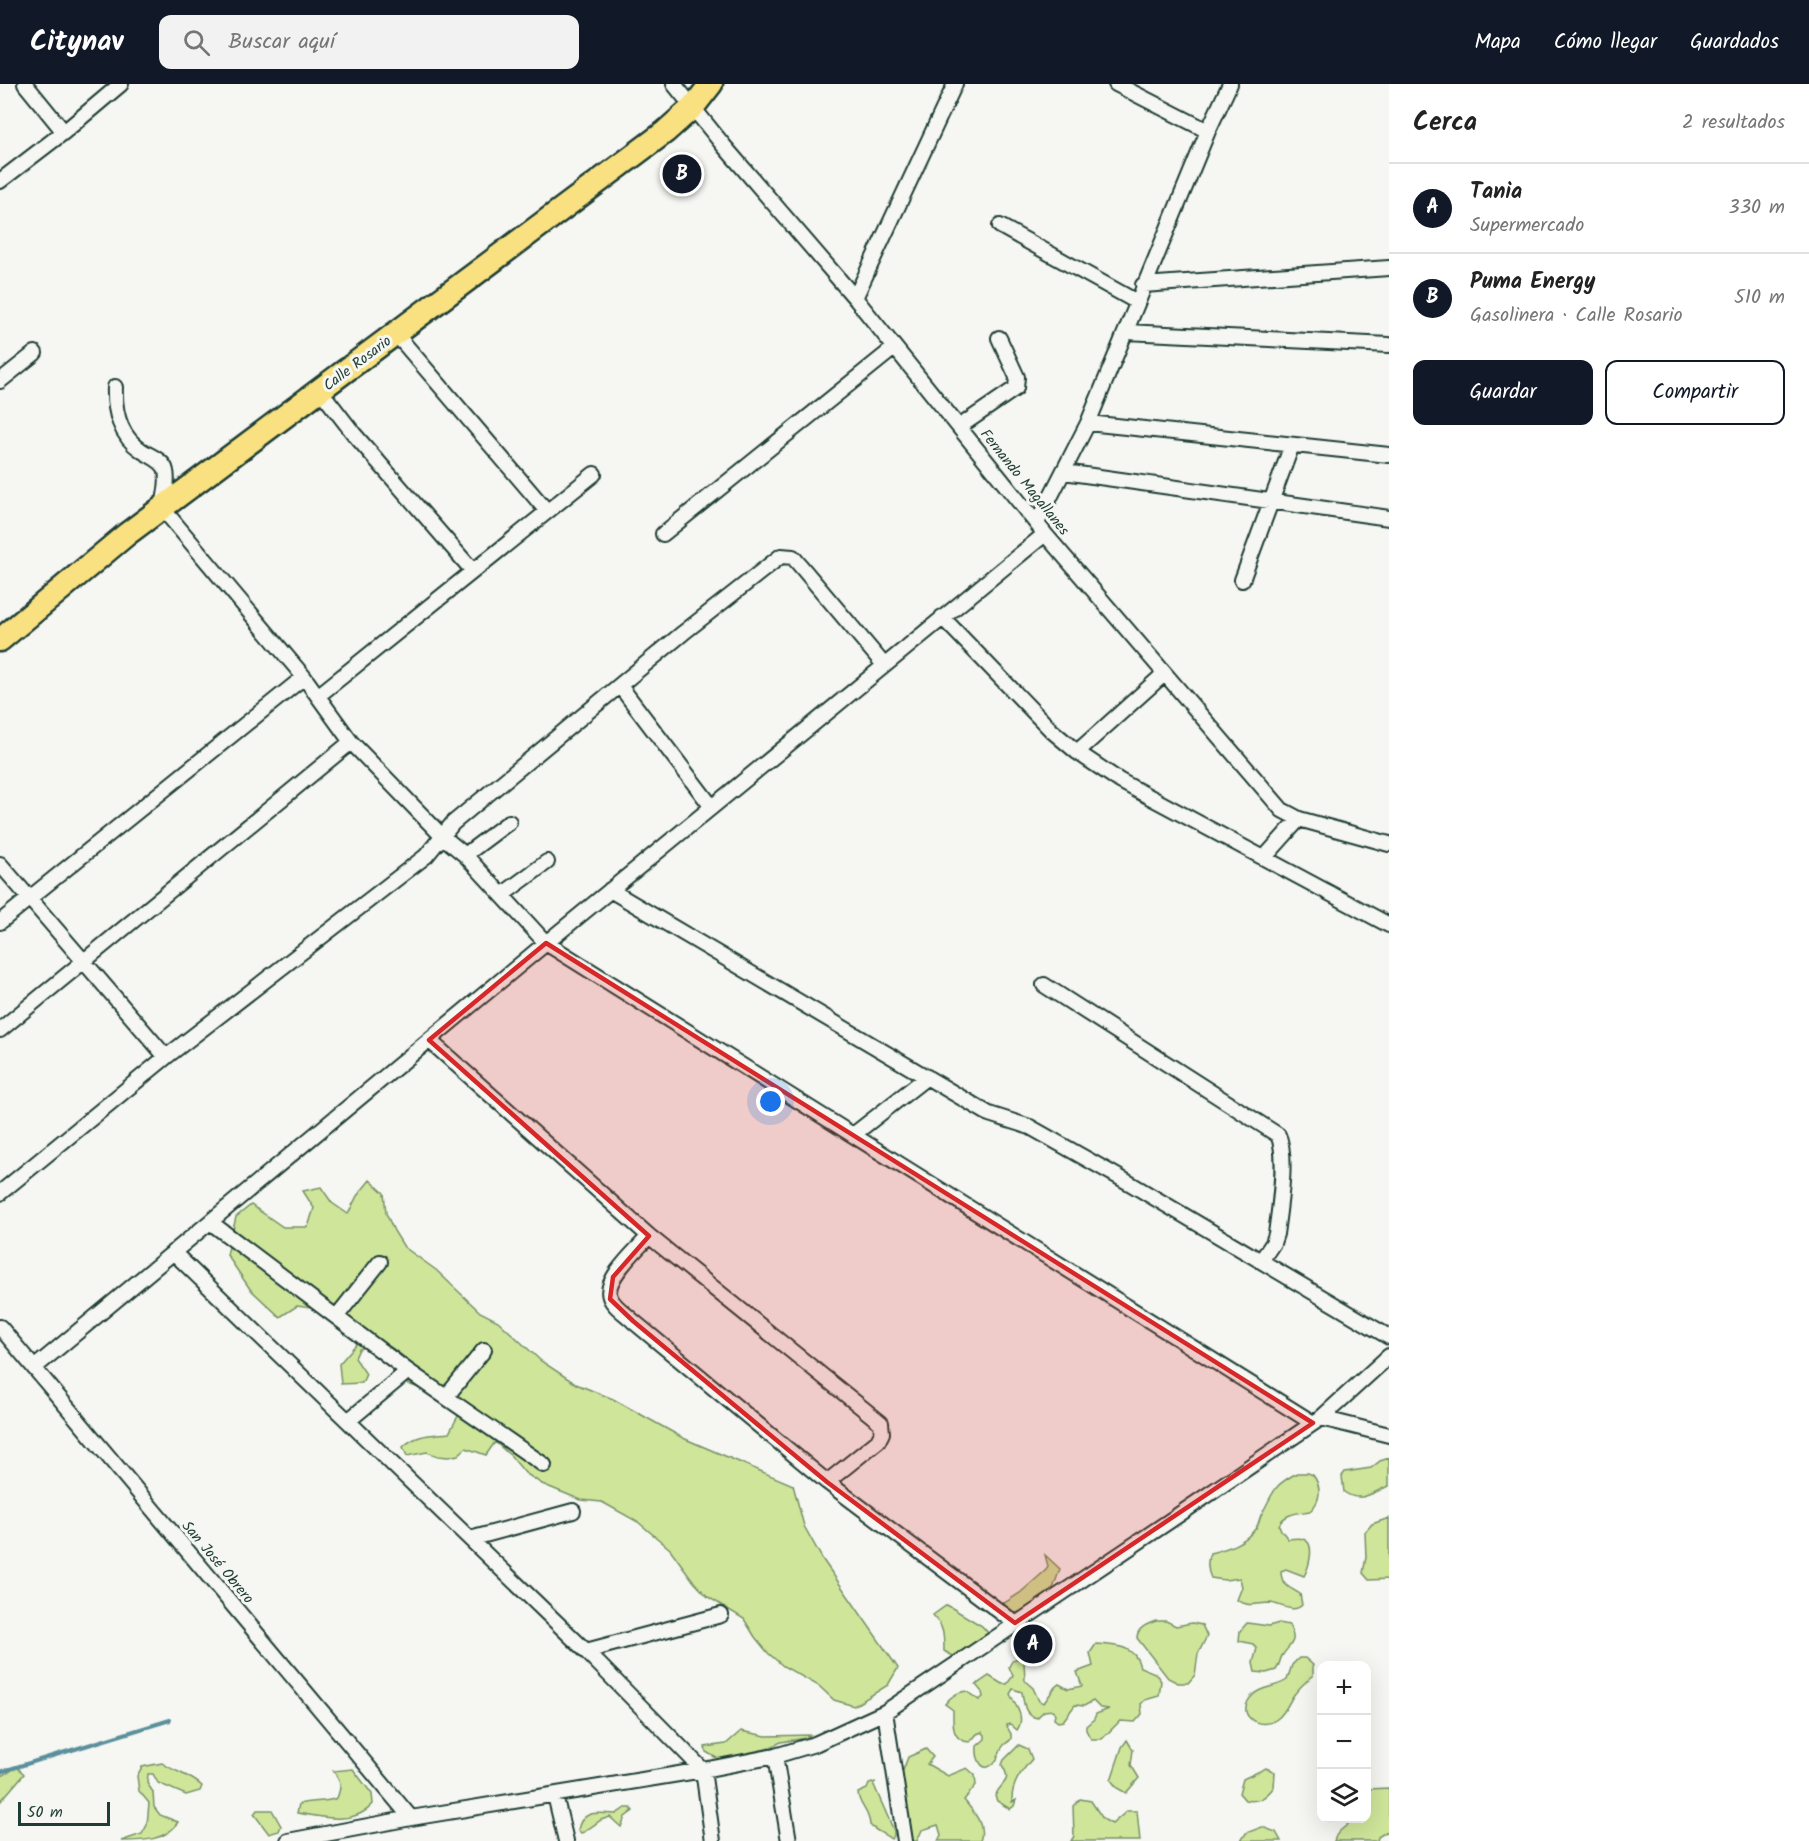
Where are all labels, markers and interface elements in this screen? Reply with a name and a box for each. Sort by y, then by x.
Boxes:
search box [159,15,579,69]
text: Citynav [30,20,123,65]
text: Buscar aquí [228,25,335,60]
icon: search [180,26,213,59]
text: Mapa [1474,26,1521,59]
text: Cómo llegar [1554,26,1657,59]
text: Guardados [1690,26,1779,59]
text: Cerca [1413,102,1477,144]
text: 2 resultados [1682,107,1785,139]
pin: B [662,152,702,196]
text: Tania [1470,175,1522,210]
text: A [1426,192,1439,224]
text: 330 m [1728,192,1785,224]
text: Supermercado [1470,210,1584,242]
text: Puma Energy [1470,265,1596,300]
text: B [1426,282,1439,314]
text: 510 m [1734,282,1785,314]
text: Gasolinera · Calle Rosario [1470,300,1683,332]
street label: Calle Rosario [318,330,397,398]
button: Guardar [1413,360,1593,425]
button: Compartir [1605,360,1785,425]
street label: Fernando Magallanes [974,424,1075,542]
your location [756,1087,785,1116]
street label: San José Obrero [175,1516,259,1610]
pin: A [1014,1622,1052,1666]
map controls [1317,1661,1371,1823]
button: + [1317,1661,1371,1715]
button: − [1317,1715,1371,1769]
button: layers [1317,1769,1371,1823]
scale bar [18,1799,110,1826]
text: 50 m [27,1800,63,1825]

